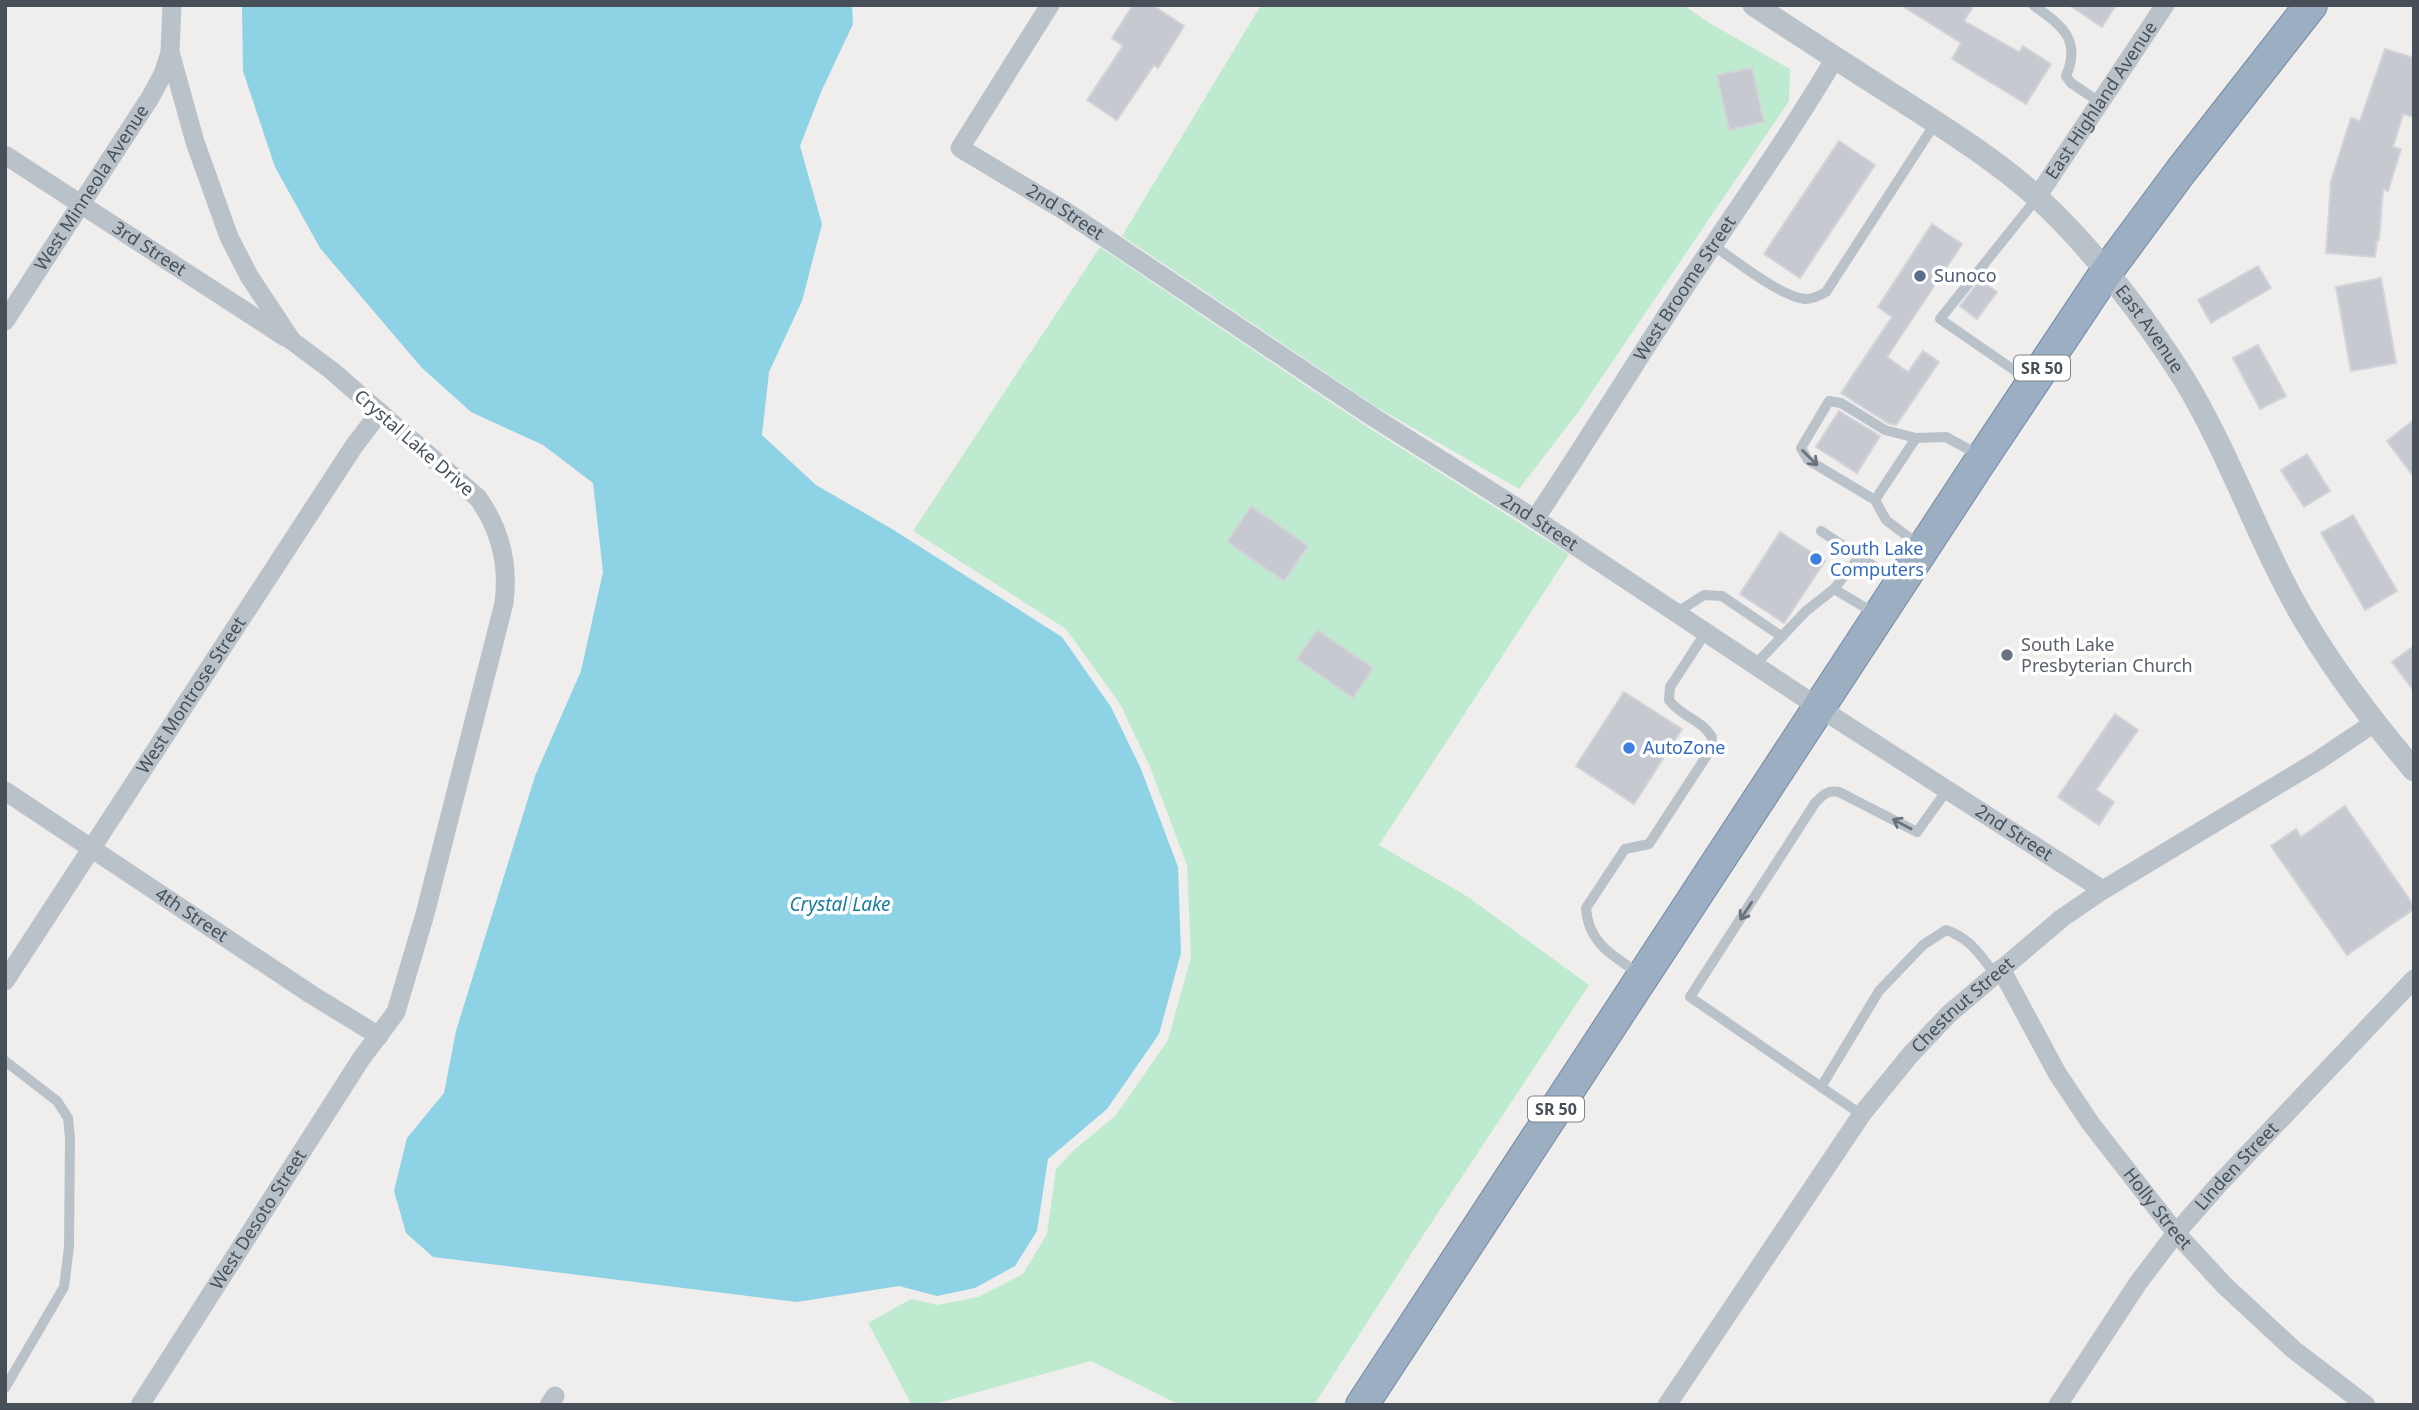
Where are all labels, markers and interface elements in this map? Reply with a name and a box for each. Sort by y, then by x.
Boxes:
street label: East Highland Avenue [2039,16,2162,184]
street label: West Minneola Avenue [28,100,154,275]
street label: 2nd Street [1022,178,1109,245]
street label: West Broome Street [1627,210,1741,365]
street label: 3rd Street [108,215,192,281]
place label: Sunoco [1934,263,1997,287]
marker: Sunoco [1912,268,1928,284]
street label: East Avenue [2111,279,2190,377]
road number: SR 50 [2014,356,2070,380]
street label: Crystal Lake Drive [350,384,480,501]
one-way arrow [1802,449,1819,466]
street label: 2nd Street [1497,488,1584,556]
place label: South Lake Computers [1830,536,1924,581]
marker: South Lake Computers [1808,551,1824,567]
street label: West Montrose Street [130,611,251,778]
place label: South Lake Presbyterian Church [2021,632,2193,677]
marker: South Lake Presbyterian Church [1999,647,2015,663]
place label: AutoZone [1643,735,1725,759]
marker: AutoZone [1621,740,1637,756]
street label: 2nd Street [1971,798,2058,866]
one-way arrow [1892,817,1913,830]
street label: 4th Street [151,881,234,947]
water label: Crystal Lake [789,891,891,917]
one-way arrow [1739,901,1753,920]
street label: Chestnut Street [1905,951,2019,1058]
road number: SR 50 [1528,1096,1584,1121]
street label: Linden Street [2189,1116,2283,1215]
street label: West Desoto Street [204,1144,311,1294]
street label: Holly Street [2118,1162,2198,1254]

